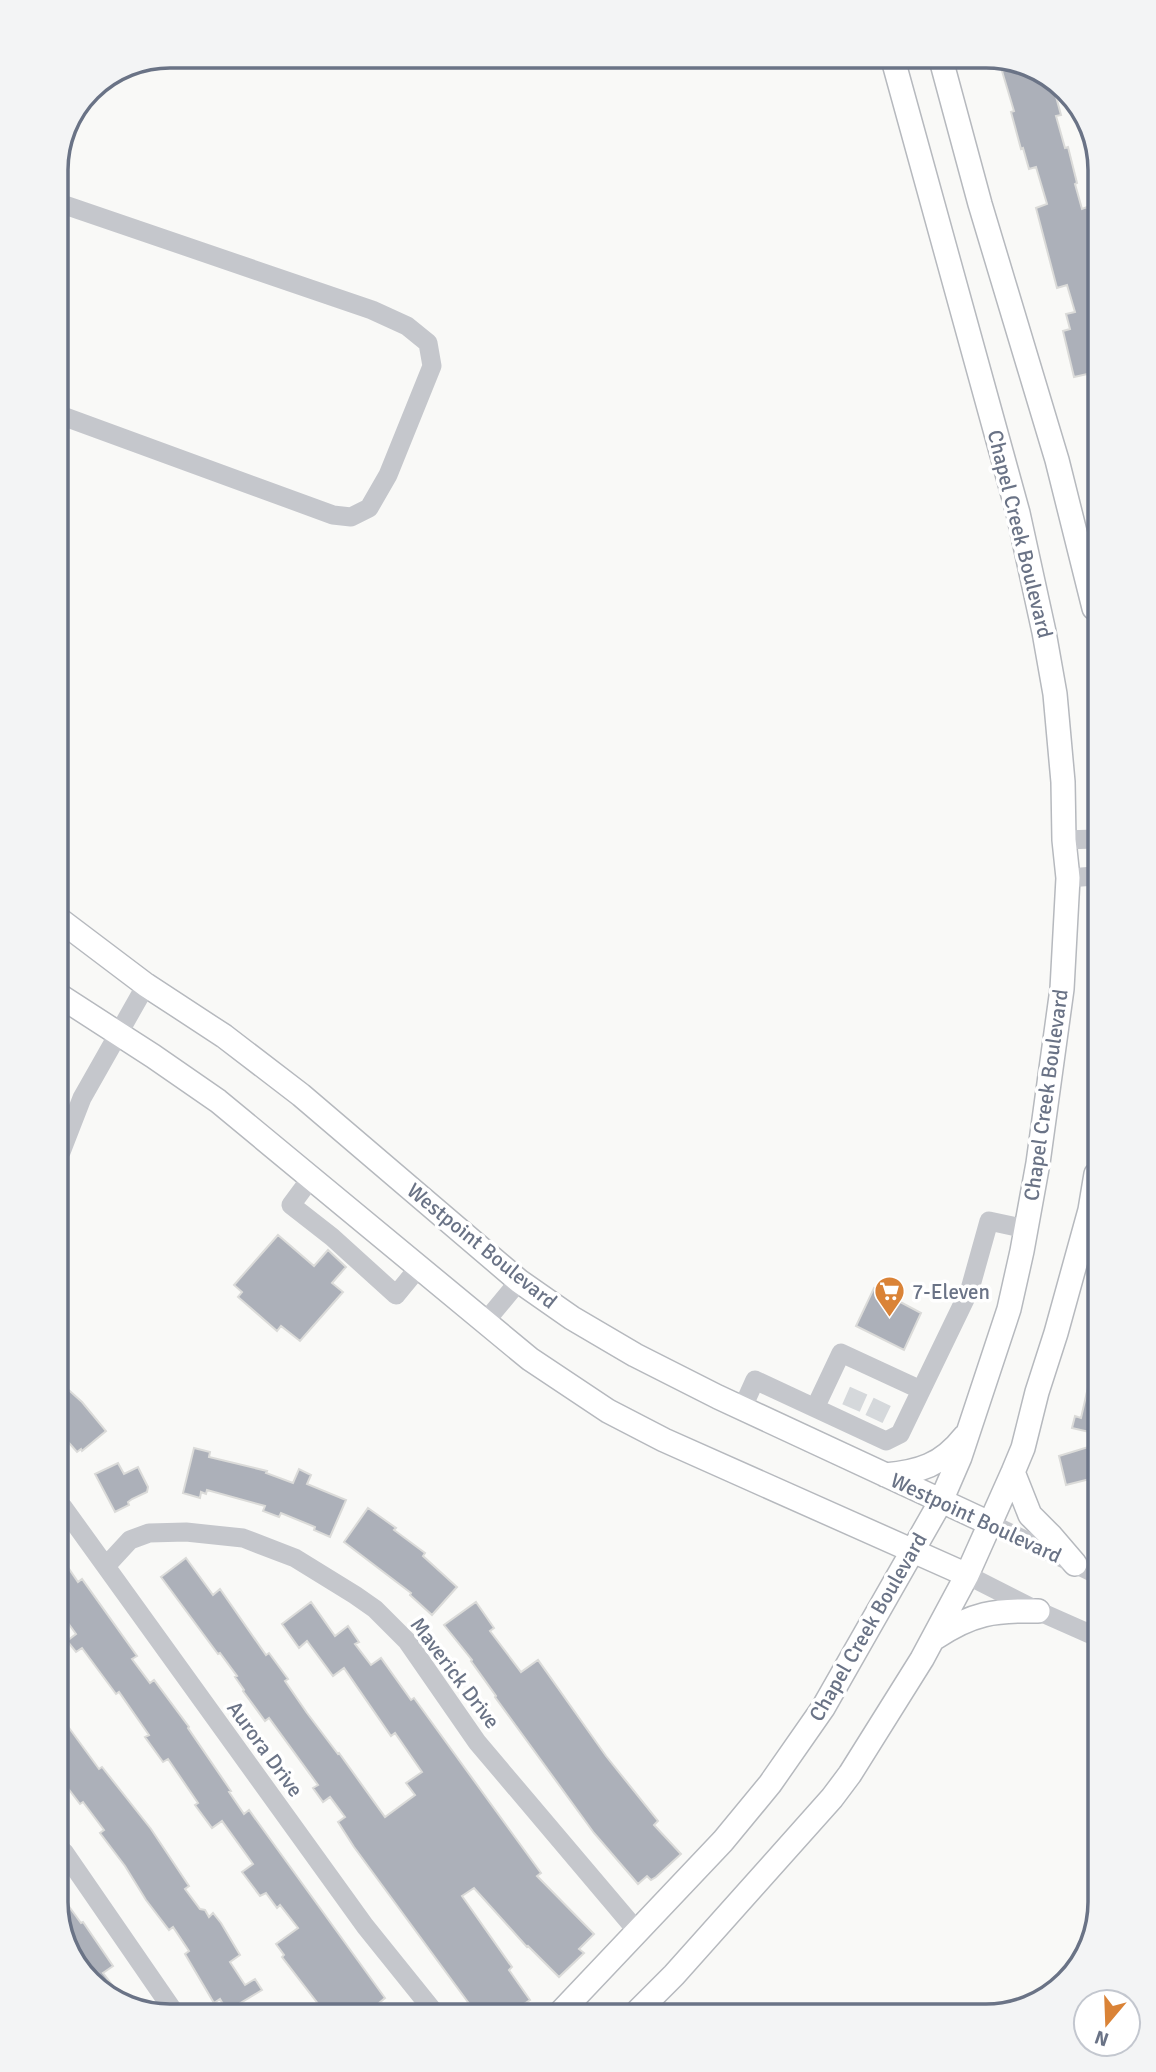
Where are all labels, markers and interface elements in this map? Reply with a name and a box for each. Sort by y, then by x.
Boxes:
street label: Chapel Creek Boulevard [982,427,1058,641]
street label: Chapel Creek Boulevard [1018,987,1074,1203]
street label: Westpoint Boulevard [402,1178,562,1314]
supermarket icon: 7-Eleven [872,1275,906,1319]
place label: 7-Eleven [912,1279,990,1305]
street label: Westpoint Boulevard [886,1467,1066,1569]
street label: Chapel Creek Boulevard [803,1528,933,1726]
street label: Maverick Drive [405,1612,505,1734]
street label: Aurora Drive [222,1696,308,1802]
north arrow [1072,1988,1142,2058]
text: N [1092,2025,1112,2052]

